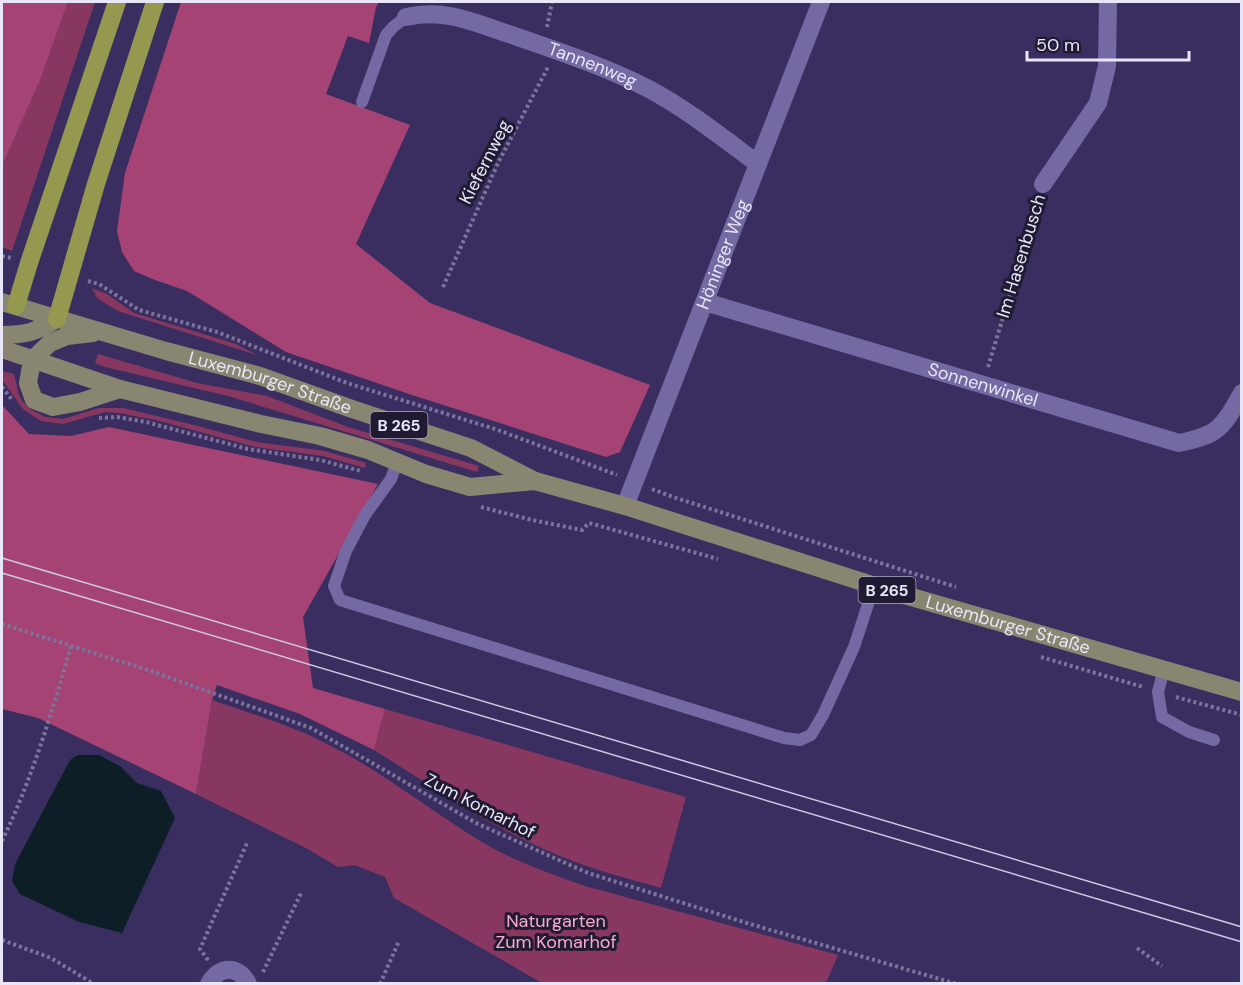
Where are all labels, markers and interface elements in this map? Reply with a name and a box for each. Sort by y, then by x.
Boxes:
scale bar [1027,24,1189,62]
text: 50 m [1036,33,1080,57]
street label: Tannenweg [545,36,641,93]
street label: Kiefernweg [454,116,516,208]
street label: Im Hasenbusch [991,191,1051,321]
street label: Höninger Weg [691,196,755,313]
street label: Luxemburger Straße [186,346,355,420]
street label: Sonnenwinkel [925,357,1041,412]
road number: B 265 [370,412,428,438]
road number: B 265 [858,577,916,603]
street label: Luxemburger Straße [923,590,1093,660]
street label: Zum Komarhof [421,768,539,844]
park label: Naturgarten Zum Komarhof [495,909,617,954]

